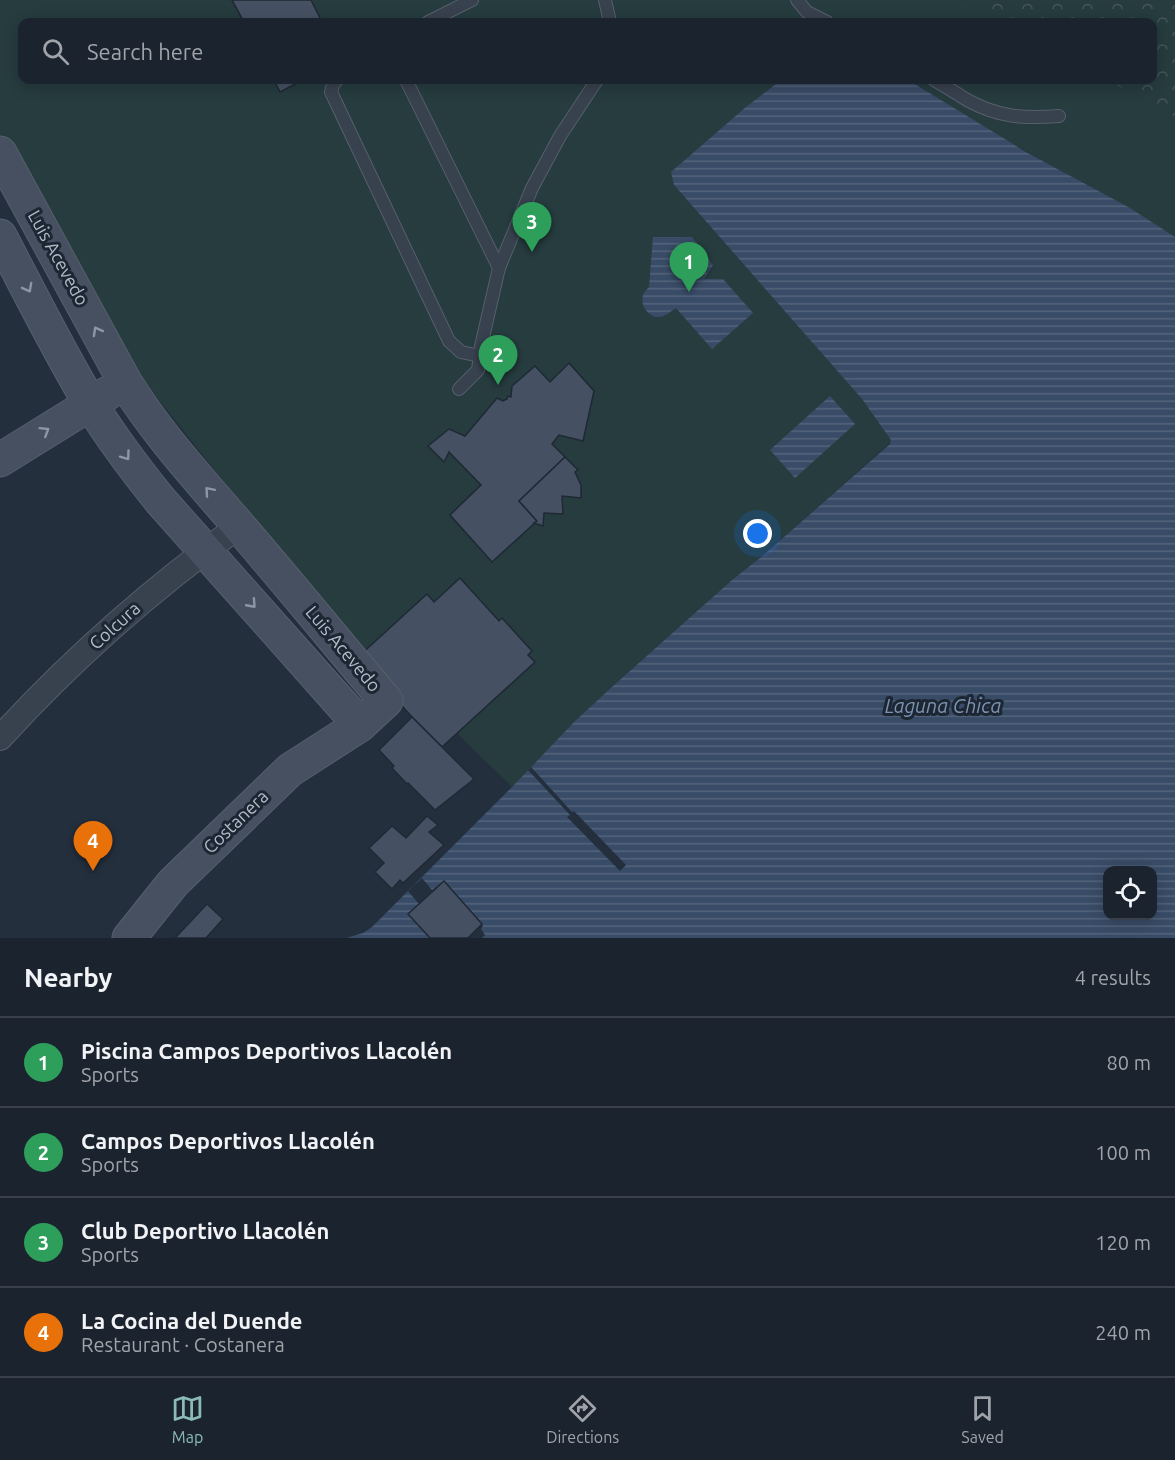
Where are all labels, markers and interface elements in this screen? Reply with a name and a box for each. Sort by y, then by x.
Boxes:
search box [18,18,1157,84]
icon: search [39,35,72,68]
text: Search here [87,39,203,64]
pin: 3 [512,202,552,252]
street label: Luis Acevedo [25,207,93,308]
pin: 1 [670,242,708,292]
one-way arrow [21,282,32,292]
one-way arrow [93,327,104,337]
pin: 2 [478,336,518,385]
one-way arrow [39,427,49,439]
one-way arrow [119,450,130,461]
one-way arrow [205,487,216,498]
your location [743,519,772,548]
street label: Colcura [85,597,144,653]
one-way arrow [245,598,256,608]
street label: Luis Acevedo [302,602,385,695]
water label: Laguna Chica [885,694,1002,717]
street label: Costanera [199,786,272,857]
pin: 4 [74,822,112,871]
map controls [1103,866,1157,920]
button: locate [1103,866,1157,920]
text: Nearby [24,963,112,992]
text: 4 results [1075,966,1151,989]
text: Piscina Campos Deportivos Llacolén [81,1038,452,1063]
text: 1 [38,1051,49,1074]
text: 80 m [1107,1051,1151,1074]
text: Sports [81,1063,139,1086]
text: Campos Deportivos Llacolén [81,1128,375,1153]
text: 2 [38,1141,49,1164]
text: 100 m [1095,1141,1151,1164]
text: Sports [81,1153,139,1176]
text: Club Deportivo Llacolén [81,1218,329,1243]
text: 3 [38,1231,49,1254]
text: 120 m [1095,1231,1151,1254]
text: Sports [81,1243,139,1266]
text: La Cocina del Duende [81,1308,303,1333]
text: 4 [38,1321,49,1344]
text: 240 m [1095,1321,1151,1344]
text: Restaurant · Costanera [81,1333,285,1356]
tab: Map [171,1392,204,1446]
tab: Directions [546,1392,619,1446]
tab: Saved [961,1392,1004,1446]

